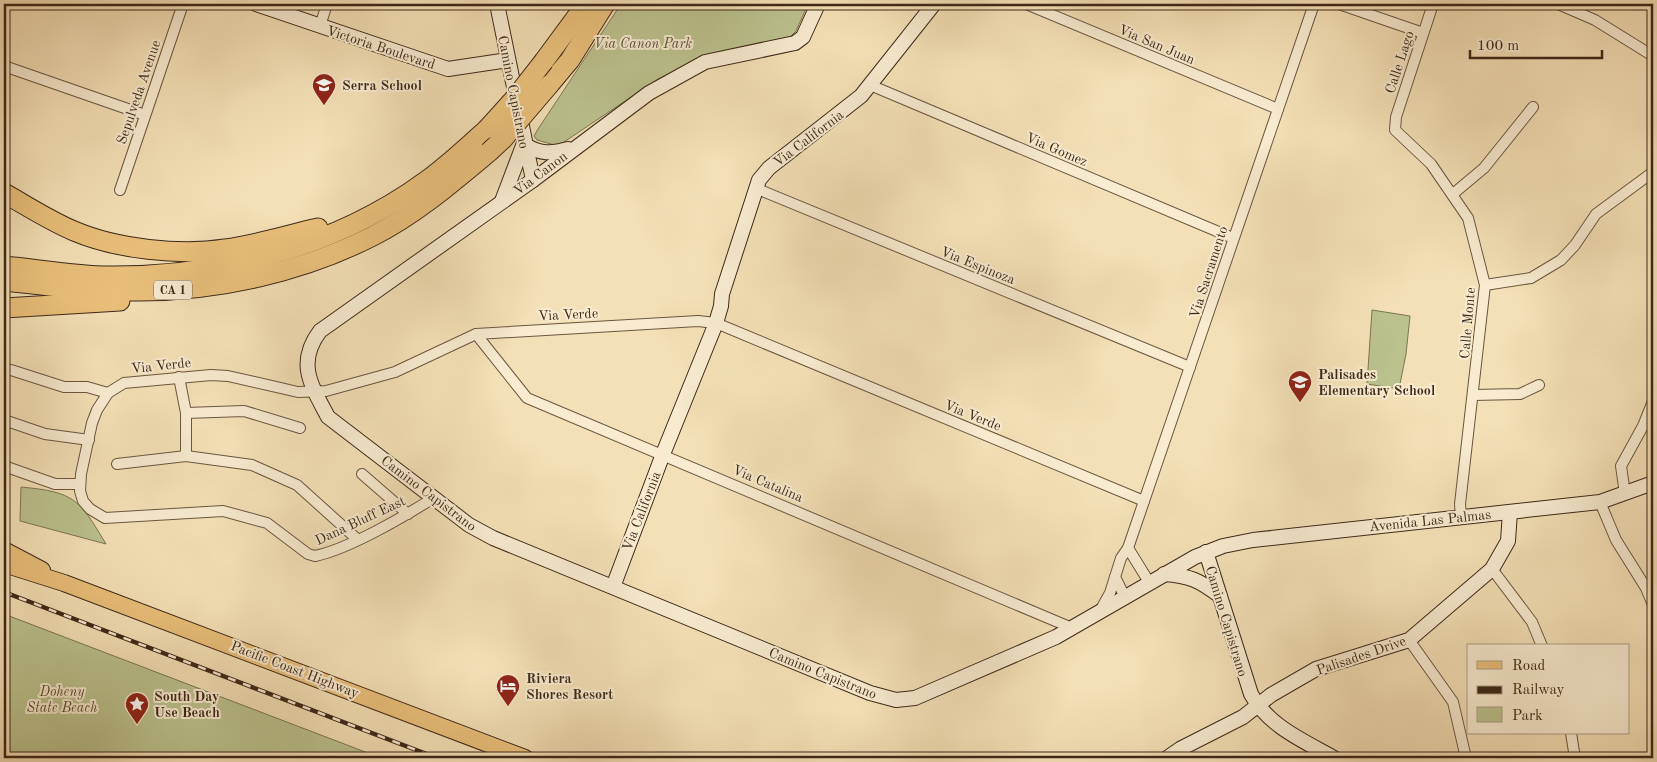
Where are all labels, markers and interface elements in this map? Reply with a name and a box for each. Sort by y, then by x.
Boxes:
street label: Via San Juan [1116,23,1197,67]
street label: Victoria Boulevard [325,24,437,72]
scale bar [1470,28,1602,60]
street label: Calle Lago [1383,29,1417,95]
street label: Camino Capistrano [495,34,531,150]
park label: Via Canon Park [594,37,692,51]
street label: Sepulveda Avenue [115,38,163,146]
text: 100 m [1477,39,1519,54]
school or university icon: Serra School [311,72,337,106]
place label: Serra School [342,79,422,93]
street label: Via California [771,108,847,170]
street label: Via Gomez [1024,131,1090,169]
street label: Via Canon [511,149,570,198]
street label: Via Sacramento [1187,224,1230,320]
street label: Via Espinoza [938,245,1017,287]
road number: CA 1 [154,280,192,300]
street label: Calle Monte [1458,287,1478,359]
street label: Via Verde [538,306,598,324]
street label: Via Verde [130,356,192,376]
place label: Palisades Elementary School [1318,368,1435,398]
school or university icon: Palisades Elementary School [1287,369,1313,403]
street label: Via Verde [942,398,1003,434]
street label: Camino Capistrano [378,454,479,534]
street label: Via Catalina [730,463,805,505]
street label: Via California [620,469,664,553]
street label: Dana Bluff East [313,494,408,548]
street label: Avenida Las Palmas [1368,508,1492,534]
street label: Camino Capistrano [1203,564,1250,678]
street label: Palisades Drive [1315,634,1408,678]
street label: Pacific Coast Highway [229,639,361,701]
legend [1467,644,1630,734]
street label: Camino Capistrano [767,646,879,702]
text: Road [1512,659,1546,674]
place label: Riviera Shores Resort [526,672,613,702]
hotel icon: Riviera Shores Resort [495,673,521,707]
text: Railway [1512,683,1565,698]
park label: Doheny State Beach [27,685,97,715]
place label: South Day Use Beach [154,690,220,720]
place icon: South Day Use Beach [124,691,150,725]
text: Park [1512,709,1543,724]

